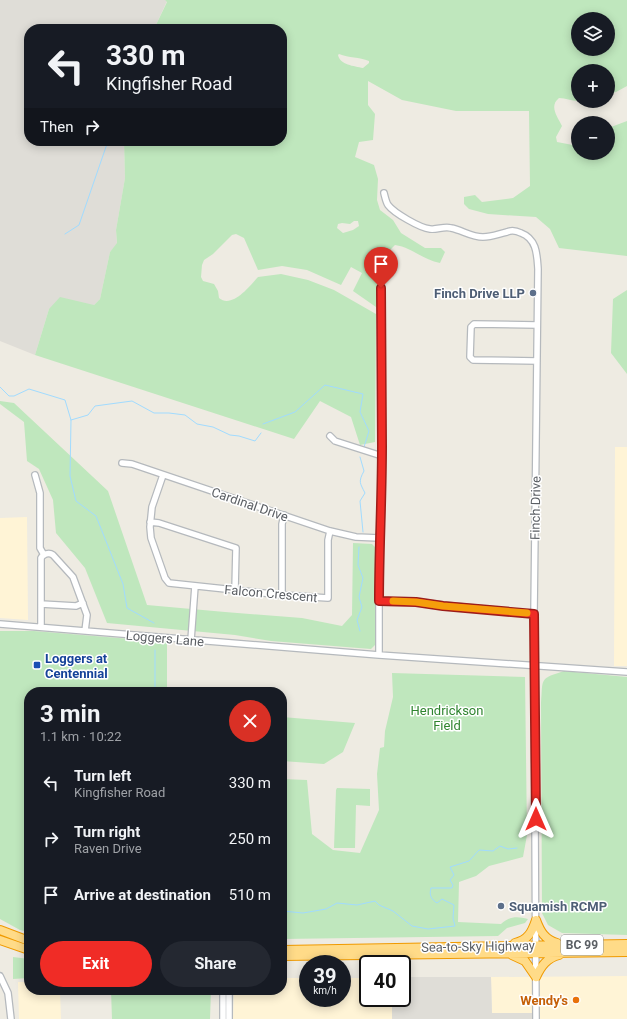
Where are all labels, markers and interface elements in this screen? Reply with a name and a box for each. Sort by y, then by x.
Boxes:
map controls [571,12,615,160]
button: layers [571,12,615,56]
text: 330 m [106,39,185,72]
icon: left [40,40,92,92]
button: + [571,64,615,108]
text: Kingfisher Road [106,73,232,94]
icon: right [81,116,103,138]
button: − [571,116,615,160]
text: Then [40,118,73,136]
pin [364,247,398,288]
icon: arrive [370,253,392,275]
place label: Finch Drive LLP [434,286,525,301]
marker: Finch Drive LLP [528,288,538,298]
street label: Finch Drive [527,476,544,540]
street label: Cardinal Drive [210,484,290,525]
street label: Falcon Crescent [224,582,318,605]
street label: Loggers Lane [125,628,205,649]
place label: Loggers at Centennial [45,651,108,681]
marker: Loggers at Centennial [32,660,42,670]
text: 3 min [40,700,100,728]
button: close [229,700,271,742]
park label: Hendrickson Field [411,703,483,733]
text: 1.1 km · 10:22 [40,729,121,744]
text: Turn left [74,767,131,785]
icon: left [40,772,62,794]
text: 330 m [229,774,271,792]
text: Kingfisher Road [74,785,165,800]
position arrow [515,798,557,840]
text: Turn right [74,823,140,841]
icon: right [40,828,62,850]
text: 250 m [229,830,271,848]
text: Raven Drive [74,841,142,856]
icon: arrive [40,884,62,906]
text: Arrive at destination [74,886,211,904]
text: 510 m [229,886,271,904]
place label: Squamish RCMP [509,899,607,914]
marker: Squamish RCMP [496,901,506,911]
road number: BC 99 [561,935,603,955]
street label: Sea-to-Sky Highway [421,938,535,955]
button: Exit [40,941,152,987]
button: Share [160,941,271,987]
speed limit sign: 40 [359,955,411,1007]
text: 39 [314,964,336,988]
text: km/h [313,985,337,996]
place label: Wendy's [520,993,568,1008]
marker: Wendy's [571,995,581,1005]

